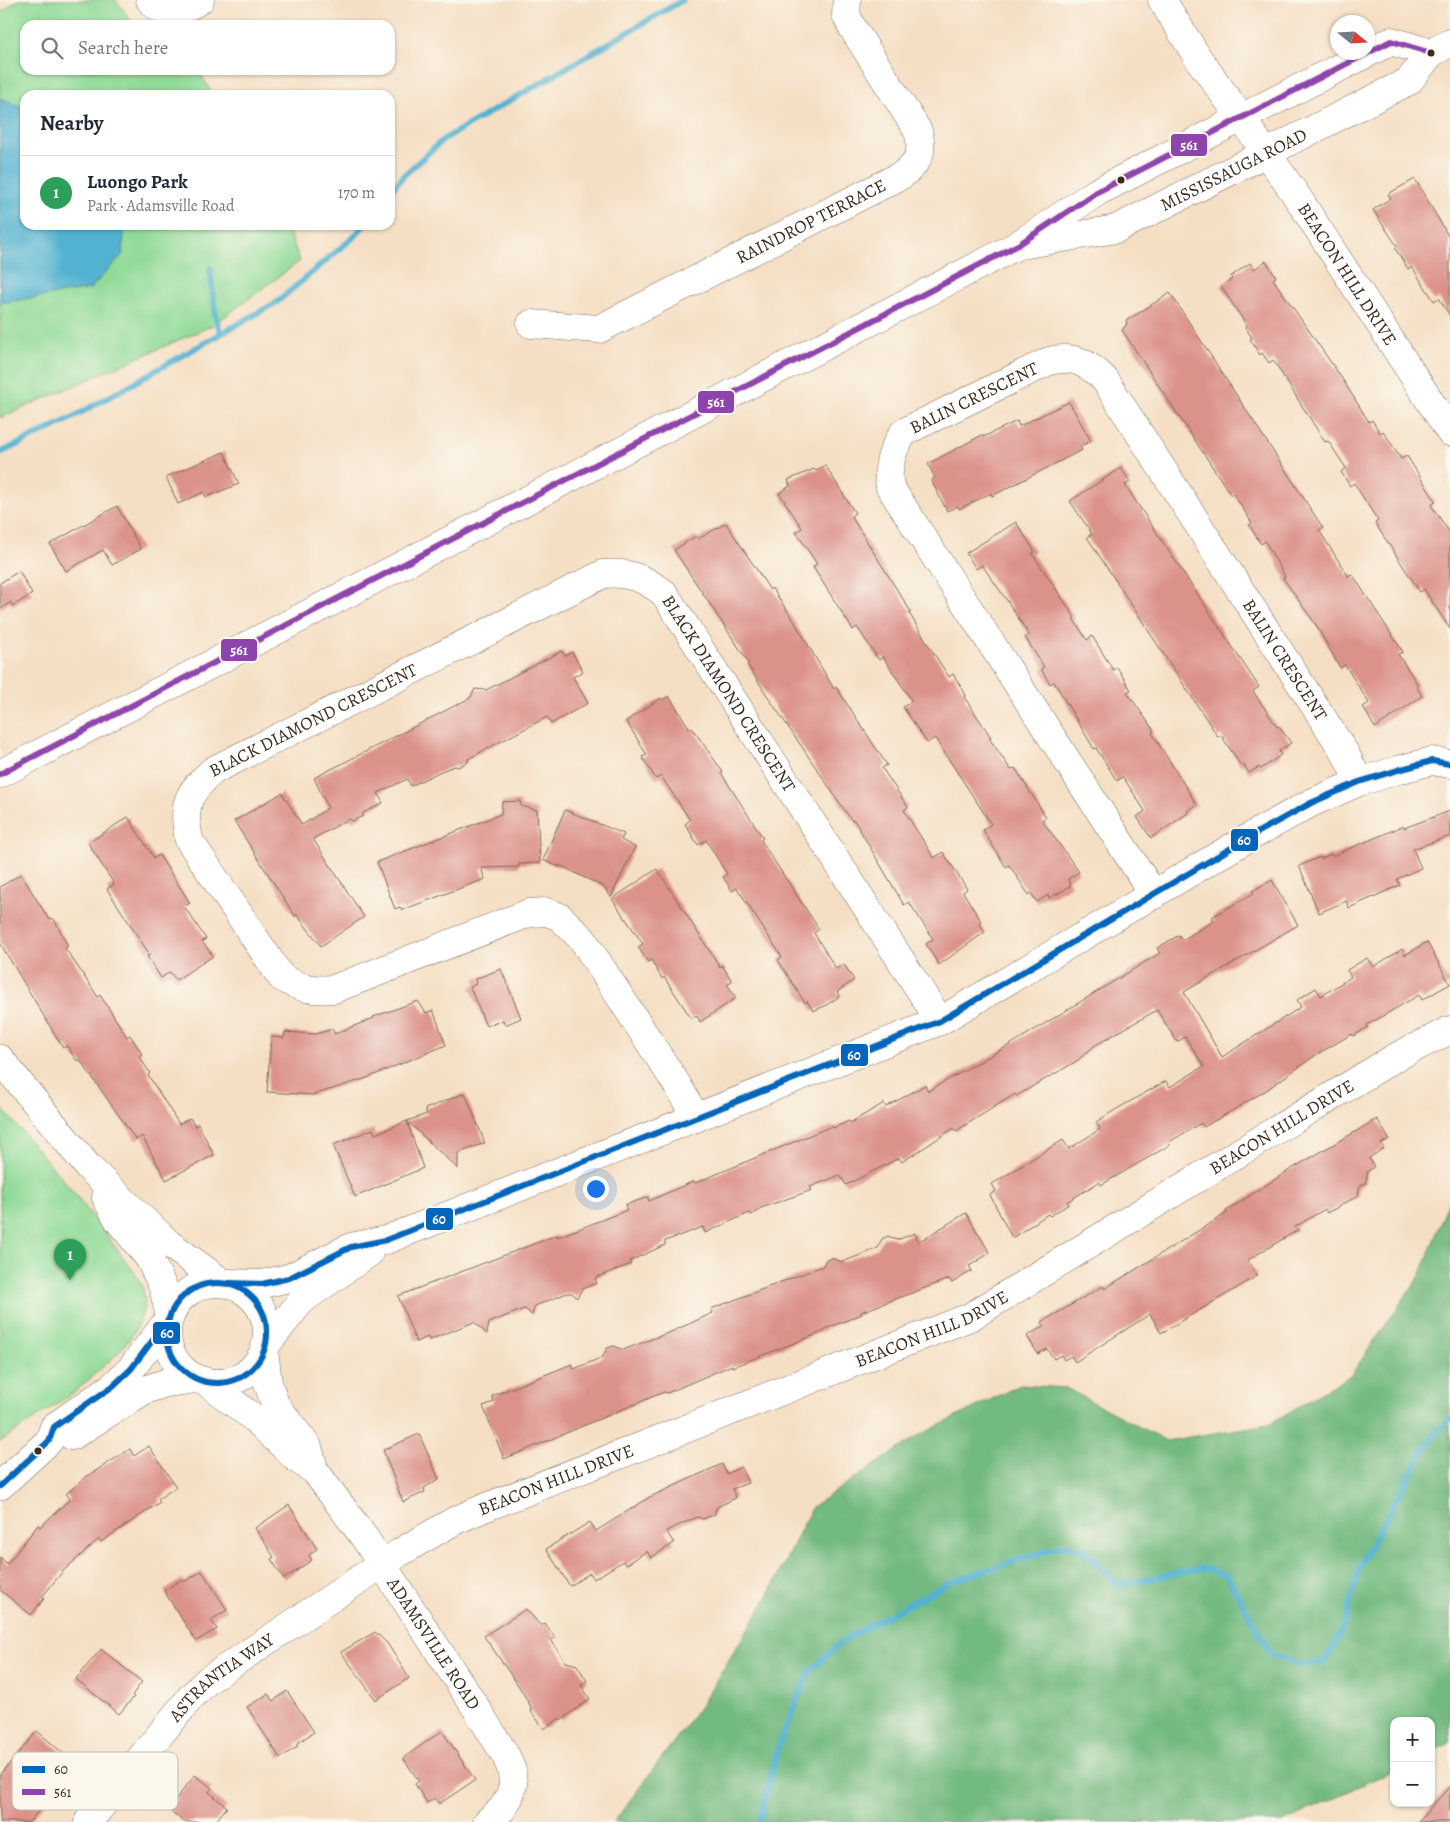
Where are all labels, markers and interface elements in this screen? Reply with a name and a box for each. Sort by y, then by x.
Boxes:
north arrow [1330,15,1375,60]
search box [20,20,395,75]
icon: search [38,34,66,62]
text: Search here [78,35,168,61]
unlabelled marker [1426,48,1436,58]
text: Nearby [40,109,103,137]
street label: MISSISSAUGA ROAD [1156,122,1311,217]
line badge: 561 [1170,133,1208,157]
text: 561 [1180,136,1198,155]
text: Luongo Park [87,169,188,195]
street label: RAINDROP TERRACE [732,173,890,269]
unlabelled marker [1116,175,1126,185]
text: 1 [53,182,59,204]
text: 170 m [338,182,375,204]
text: Park · Adamsville Road [87,195,235,217]
street label: BEACON HILL DRIVE [1292,198,1402,350]
street label: BALIN CRESCENT [906,356,1042,439]
line badge: 561 [697,390,735,414]
text: 561 [707,393,725,412]
street label: BLACK DIAMOND CRESCENT [656,590,801,797]
street label: BALIN CRESCENT [1237,594,1333,725]
line badge: 561 [220,638,258,662]
text: 561 [230,641,248,660]
street label: BLACK DIAMOND CRESCENT [205,658,421,783]
line badge: 60 [1230,828,1259,852]
text: 60 [1237,831,1251,850]
line badge: 60 [840,1043,869,1067]
text: 60 [847,1046,861,1065]
street label: BEACON HILL DRIVE [1205,1074,1358,1180]
your location [583,1176,609,1202]
line badge: 60 [425,1207,454,1231]
text: 60 [432,1210,446,1229]
pin: 1 [54,1239,86,1280]
street label: BEACON HILL DRIVE [852,1285,1013,1373]
line badge: 60 [152,1321,181,1345]
text: 60 [160,1324,174,1343]
street label: BEACON HILL DRIVE [475,1438,637,1521]
unlabelled marker [33,1446,43,1456]
street label: ADAMSVILLE ROAD [381,1572,486,1714]
street label: ASTRANTIA WAY [163,1627,280,1728]
map controls [1390,1717,1435,1807]
button: + [1390,1717,1435,1762]
legend [12,1752,178,1810]
text: 60 [54,1760,68,1779]
button: − [1390,1762,1435,1807]
text: 561 [54,1783,71,1802]

